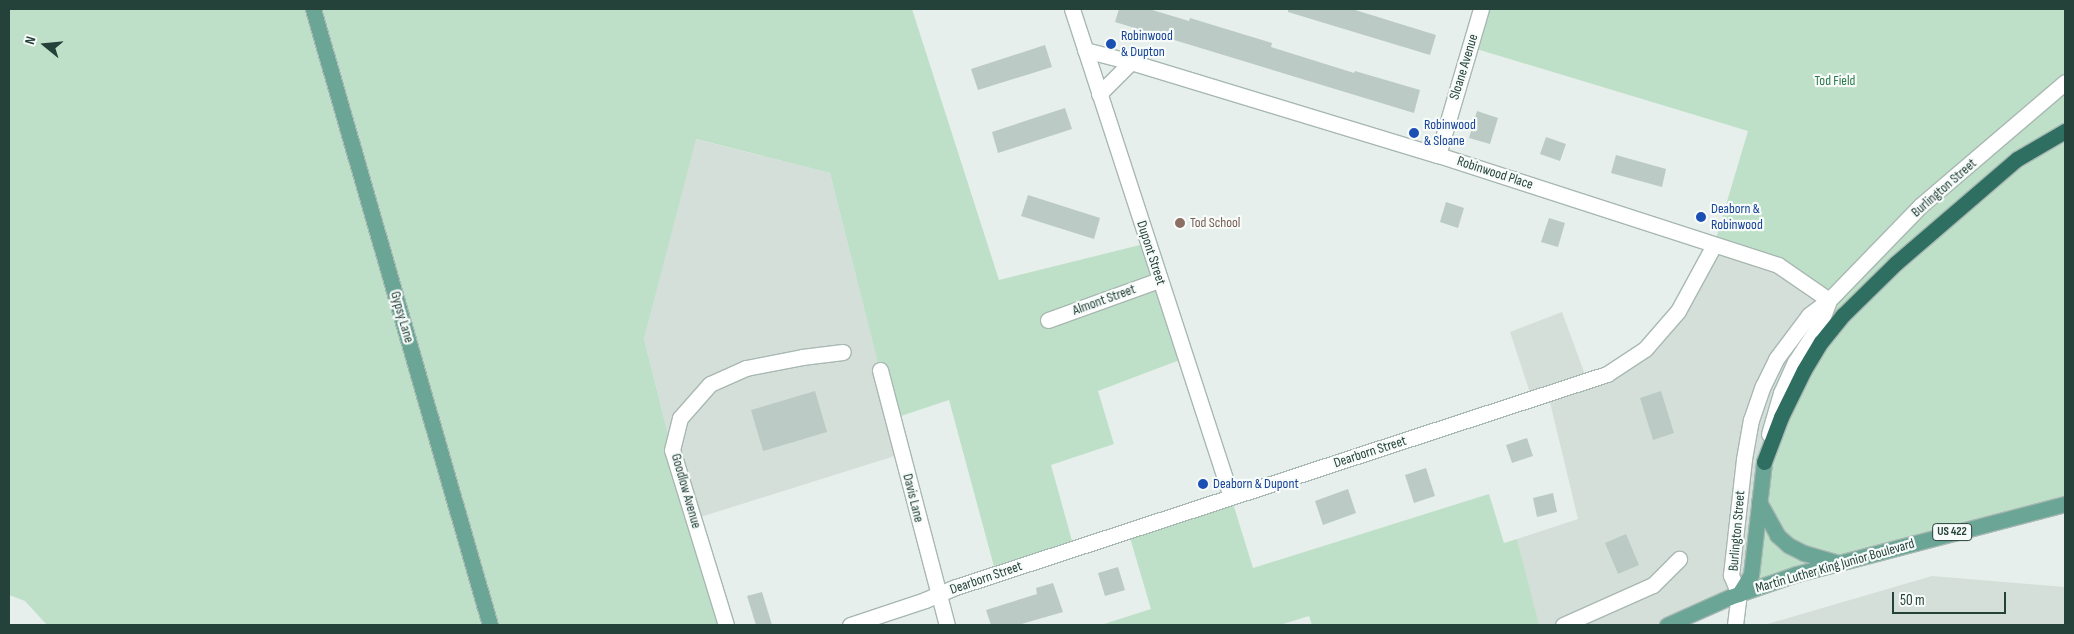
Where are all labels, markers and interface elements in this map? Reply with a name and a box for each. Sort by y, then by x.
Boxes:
north arrow [20,20,70,70]
place label: Robinwood & Dupton [1121,28,1173,60]
street label: Sloane Avenue [1446,32,1482,102]
text: N [21,34,39,47]
marker: Robinwood & Dupton [1105,38,1117,50]
park label: Tod Field [1815,73,1855,89]
place label: Robinwood & Sloane [1424,117,1476,150]
marker: Robinwood & Sloane [1408,127,1420,139]
street label: Robinwood Place [1455,153,1535,193]
street label: Burlington Street [1908,155,1980,221]
place label: Deaborn & Robinwood [1711,201,1763,233]
marker: Deaborn & Robinwood [1695,211,1707,223]
place label: Tod School [1190,215,1240,231]
marker: Tod School [1174,217,1186,229]
street label: Dupont Street [1133,219,1169,287]
street label: Almont Street [1070,281,1138,319]
street label: Gypsy Lane [387,289,417,345]
street label: Dearborn Street [1332,432,1408,472]
street label: Goodlow Avenue [667,452,705,530]
street label: Davis Lane [899,472,927,524]
place label: Deaborn & Dupont [1213,476,1299,492]
marker: Deaborn & Dupont [1197,478,1209,490]
street label: Burlington Street [1725,490,1749,572]
road number: US 422 [1932,522,1972,542]
street label: Martin Luther King Junior Boulevard [1754,535,1916,597]
street label: Dearborn Street [948,558,1024,598]
scale bar [1894,582,2008,614]
text: 50 m [1900,591,1925,610]

